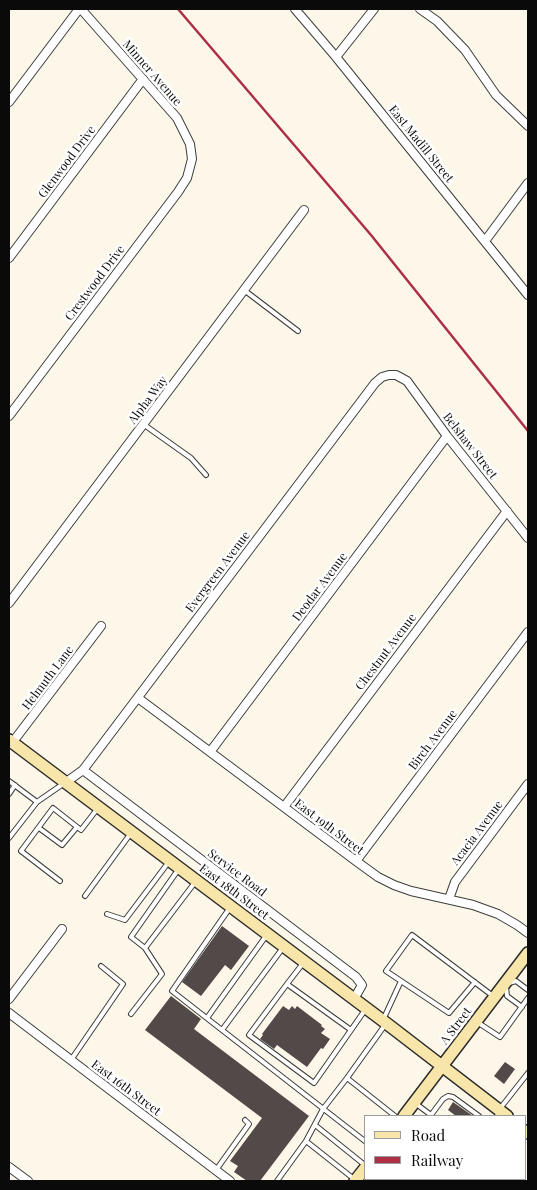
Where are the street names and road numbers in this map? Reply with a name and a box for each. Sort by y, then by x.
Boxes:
street label: Minner Avenue [120,37,184,109]
street label: East Madill Street [386,103,456,185]
street label: Glenwood Drive [35,123,99,201]
street label: Crestwood Drive [62,242,128,324]
street label: Alpha Way [125,373,171,427]
street label: Belshaw Street [440,410,500,482]
street label: Evergreen Avenue [183,529,253,615]
street label: Deodar Avenue [290,550,350,624]
street label: Chestnut Avenue [353,611,419,693]
street label: Helmuth Lane [19,643,77,713]
street label: Birch Avenue [406,707,460,773]
street label: East 19th Street [292,796,366,858]
street label: Acacia Avenue [448,798,506,868]
street label: Service Road [205,846,269,900]
street label: East 18th Street [196,861,272,923]
street label: A Street [437,1005,475,1047]
street label: East 16th Street [89,1057,163,1119]

